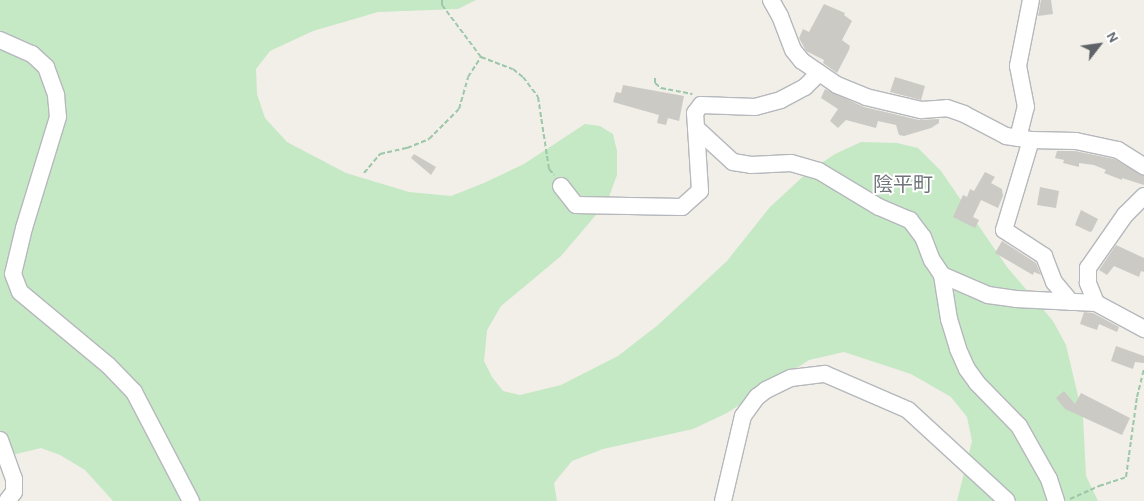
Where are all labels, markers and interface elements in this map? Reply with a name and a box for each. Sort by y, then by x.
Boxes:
north arrow [1074,20,1124,70]
text: N [1103,29,1122,46]
district label: 陰平町 [873,172,933,196]

